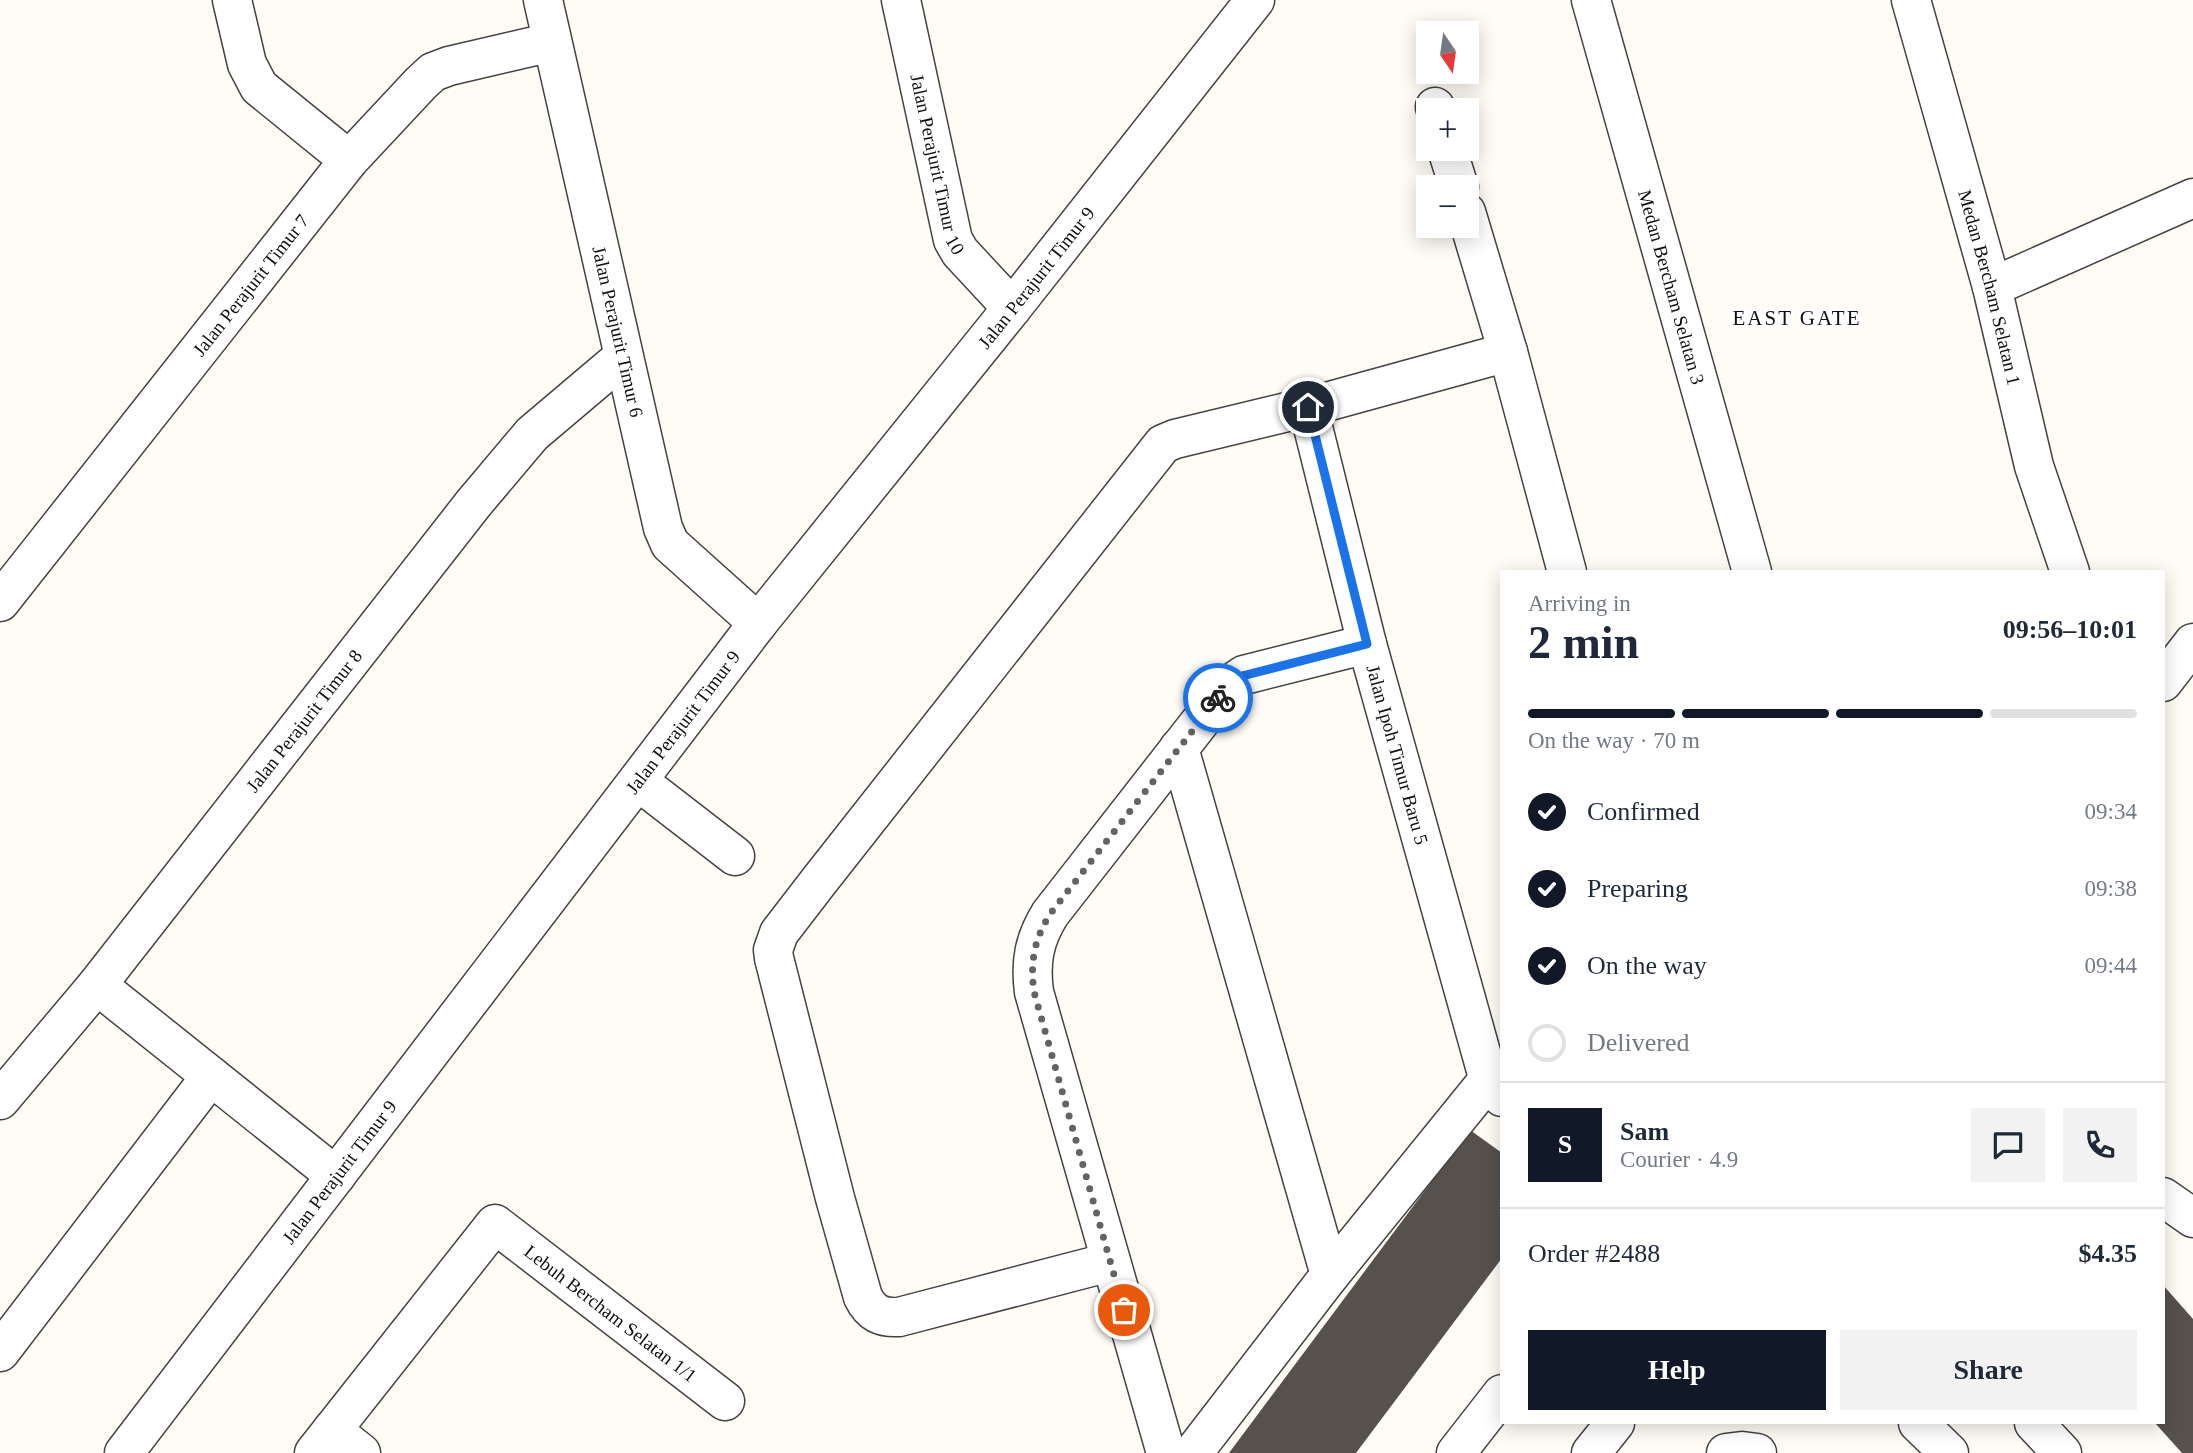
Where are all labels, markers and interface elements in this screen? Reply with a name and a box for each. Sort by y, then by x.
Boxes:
north arrow [1416,21,1479,84]
map controls [1416,21,1479,238]
street label: Jalan Perajurit Timur 10 [906,72,969,258]
button: + [1416,98,1479,161]
button: − [1416,175,1479,238]
street label: Medan Bercham Selatan 3 [1634,187,1709,387]
street label: Medan Bercham Selatan 1 [1954,187,2025,387]
street label: Jalan Perajurit Timur 9 [974,203,1099,353]
street label: Jalan Perajurit Timur 7 [188,210,313,360]
street label: Jalan Perajurit Timur 6 [588,244,647,419]
district label: EAST GATE [1732,306,1862,330]
pin [1278,377,1338,437]
icon: home [1289,388,1327,426]
text: Arriving in [1528,591,1631,616]
text: 09:56–10:01 [2003,615,2137,644]
text: 2 min [1528,617,1639,668]
street label: Jalan Perajurit Timur 8 [242,646,366,796]
street label: Jalan Perajurit Timur 9 [621,646,744,798]
street label: Jalan Ipoh Timur Baru 5 [1362,662,1432,847]
courier [1183,663,1253,733]
icon: bike [1199,679,1237,717]
text: On the way · 70 m [1528,728,1700,753]
icon: check [1528,793,1566,831]
text: Confirmed [1587,797,1700,826]
text: 09:34 [2085,799,2137,824]
icon: check [1528,870,1566,908]
text: Preparing [1587,874,1688,903]
text: 09:38 [2085,876,2137,901]
icon: check [1528,947,1566,985]
text: On the way [1587,951,1707,980]
text: 09:44 [2085,953,2137,978]
text: Delivered [1587,1028,1690,1057]
street label: Jalan Perajurit Timur 9 [278,1096,401,1248]
button: chat [1971,1108,2045,1182]
button: phone [2063,1108,2137,1182]
text: Sam [1620,1117,1669,1146]
text: S [1558,1130,1572,1159]
text: Courier · 4.9 [1620,1147,1738,1172]
text: Order #2488 [1528,1239,1660,1268]
text: $4.35 [2079,1239,2137,1268]
street label: Lebuh Bercham Selatan 1/1 [520,1241,701,1386]
pin [1094,1280,1154,1340]
icon: bag [1105,1291,1143,1329]
button: Help [1528,1330,1826,1410]
button: Share [1840,1330,2137,1410]

